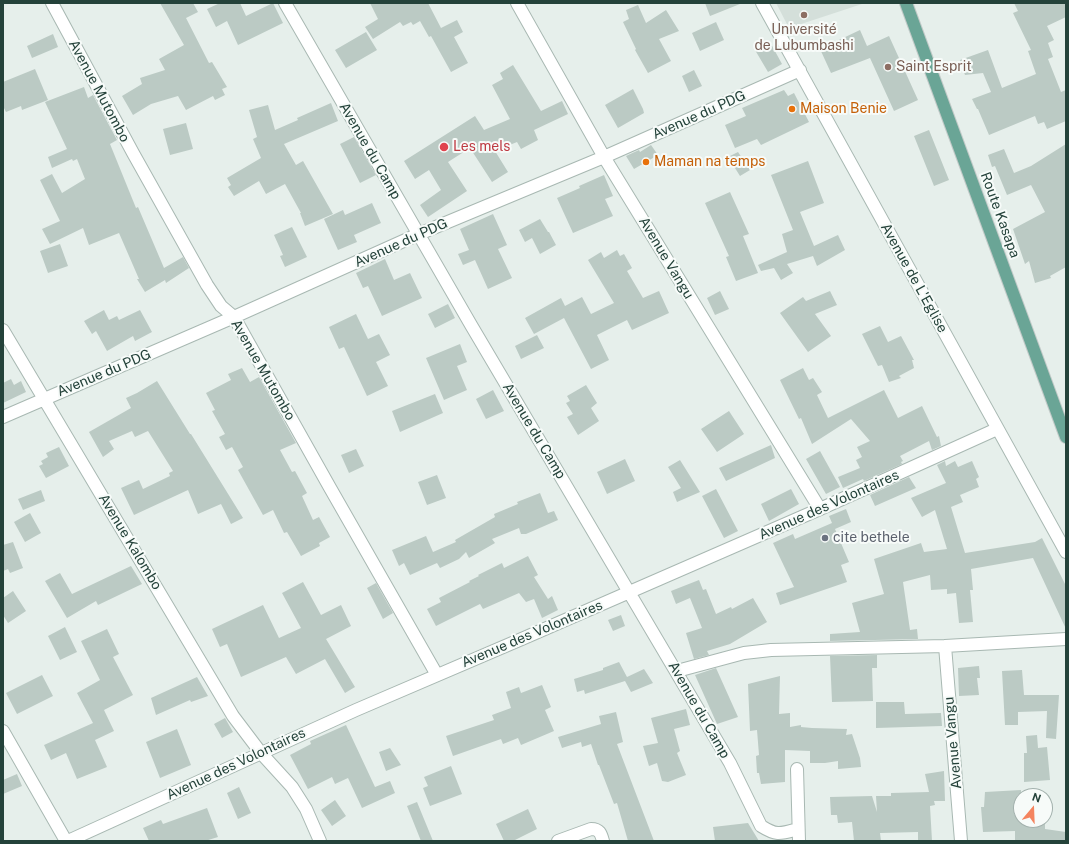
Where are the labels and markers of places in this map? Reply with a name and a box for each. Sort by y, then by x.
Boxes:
marker: Université de Lubumbashi [799,10,809,20]
place label: Université de Lubumbashi [754,22,854,54]
place label: Saint Esprit [896,59,972,75]
marker: Saint Esprit [883,62,893,72]
place label: Maison Benie [800,101,887,117]
marker: Maison Benie [787,104,797,114]
place label: Les mels [453,139,510,155]
marker: Les mels [438,141,450,153]
place label: Maman na temps [654,154,765,170]
marker: Maman na temps [641,157,651,167]
place label: cite bethele [833,530,910,546]
marker: cite bethele [820,533,830,543]

